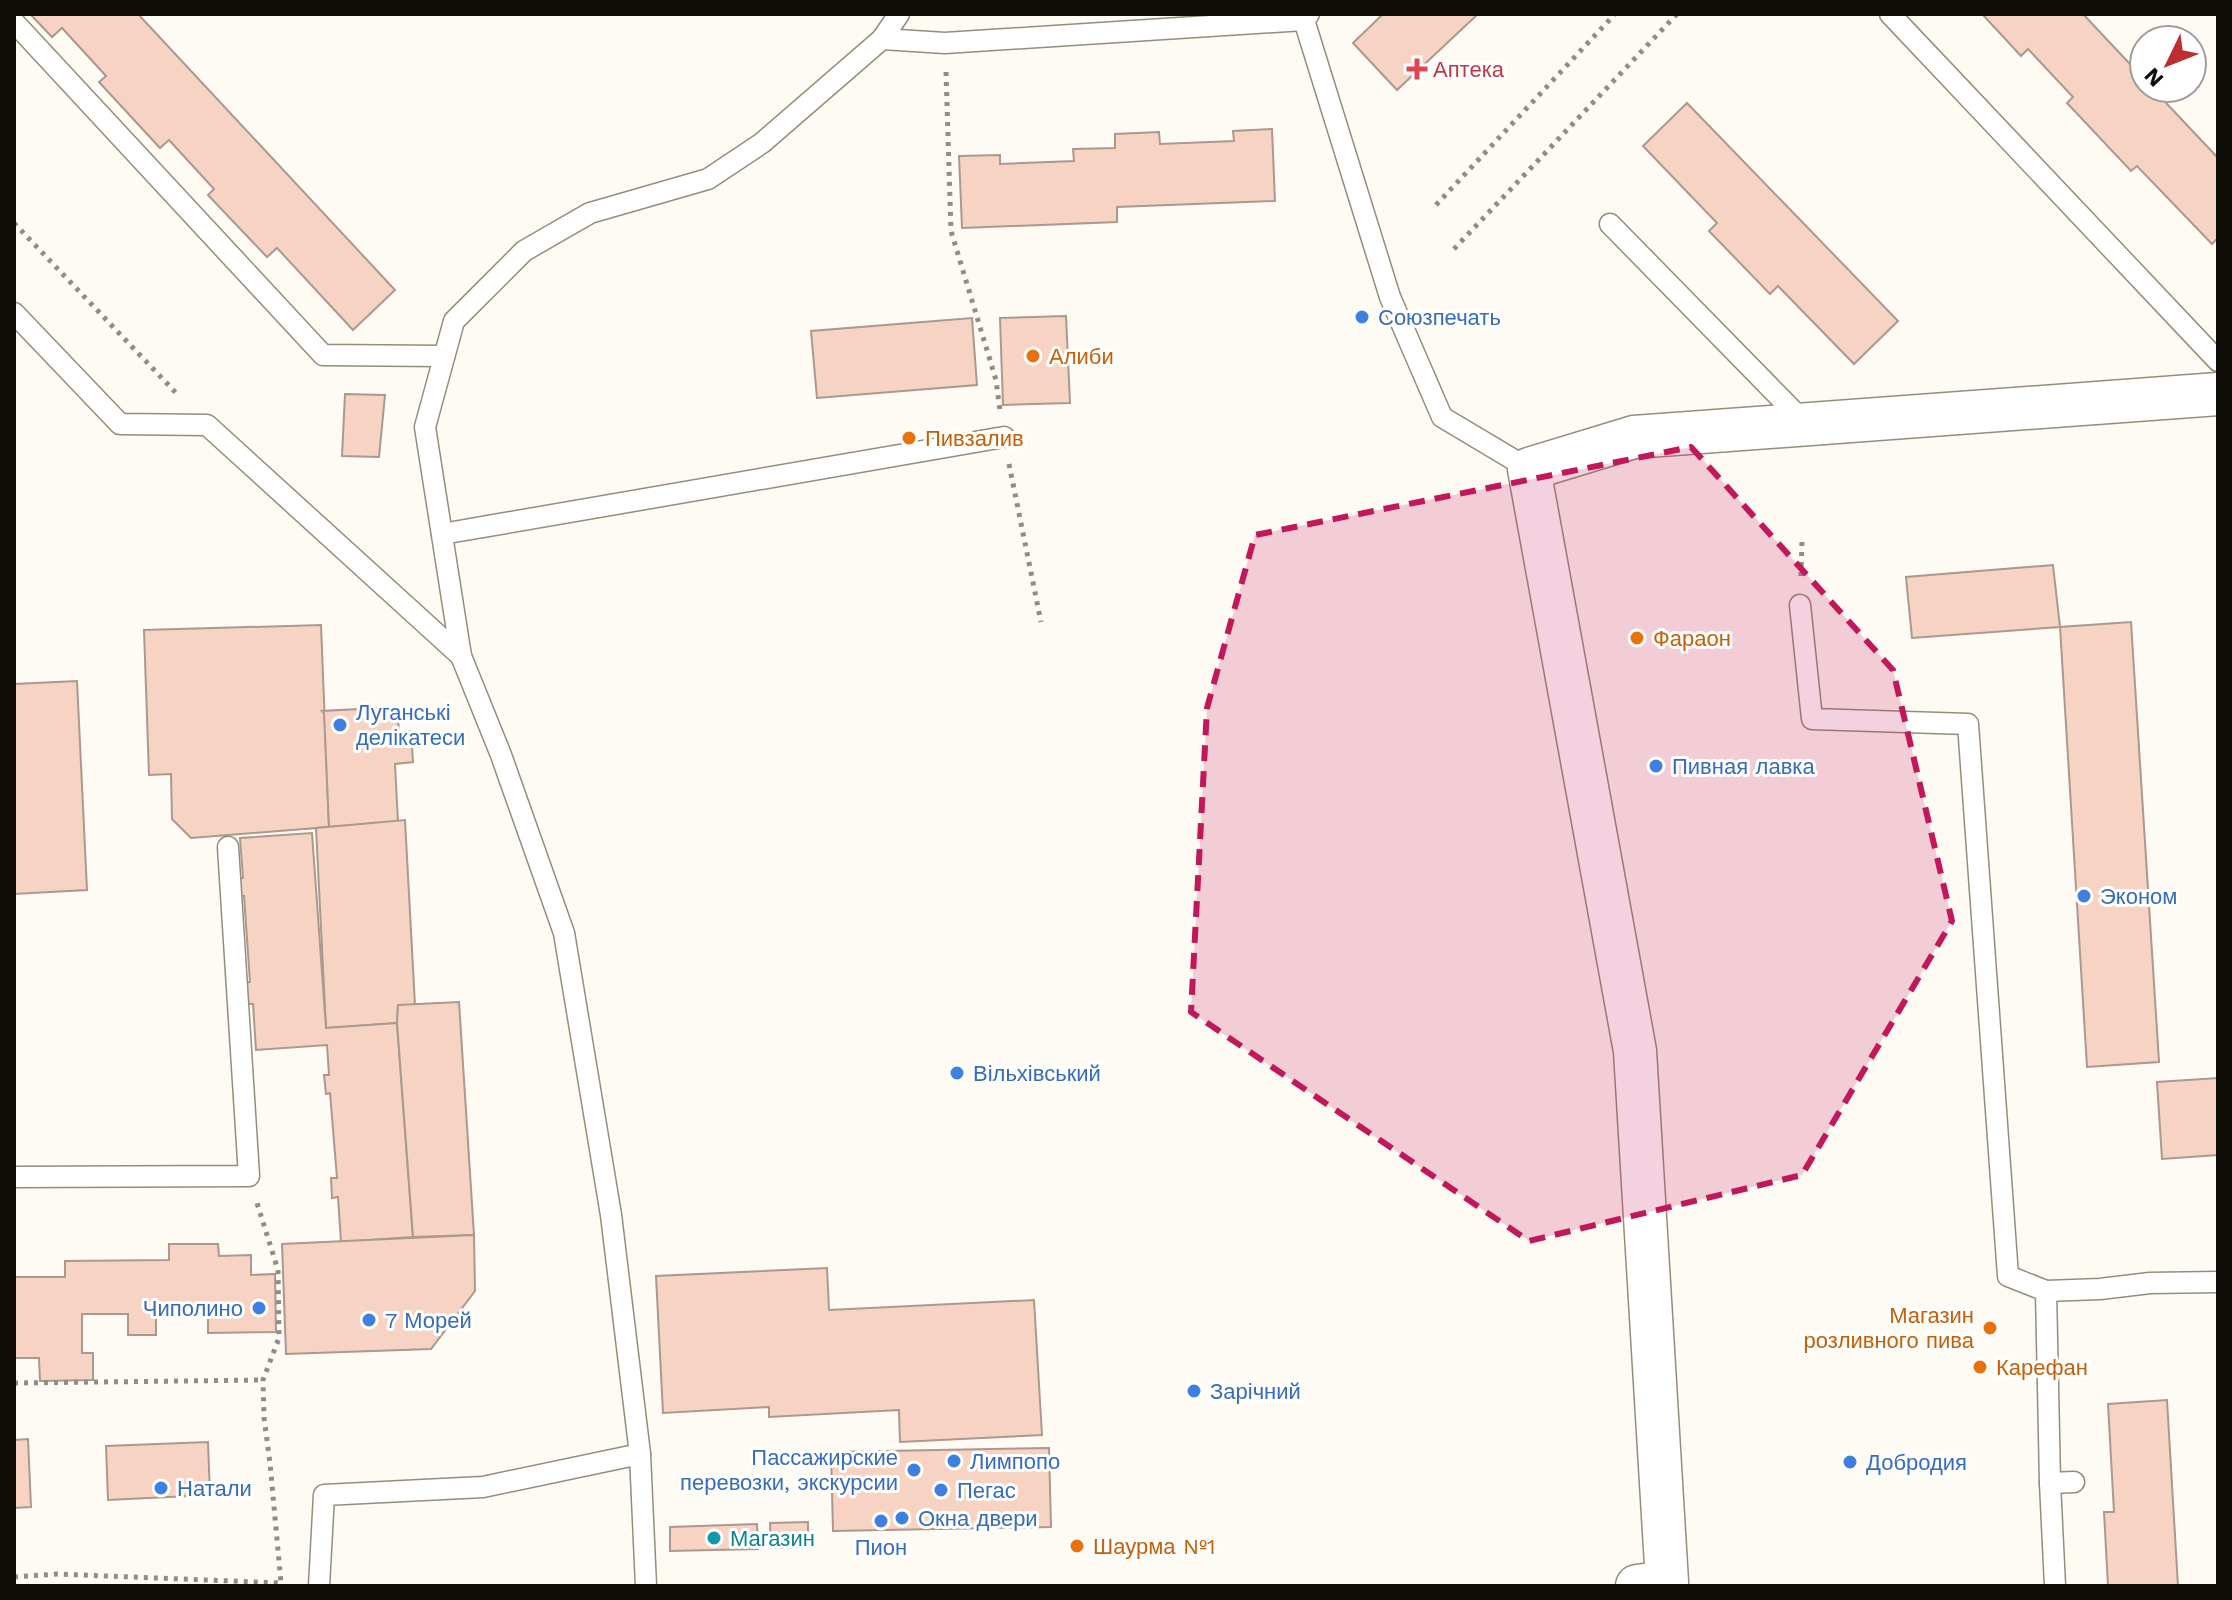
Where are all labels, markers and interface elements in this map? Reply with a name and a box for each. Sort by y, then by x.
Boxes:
north arrow [2128,24,2208,104]
place label: Аптека [1433,57,1505,82]
marker: Аптека [1408,60,1426,78]
text: N [2139,63,2168,92]
place label: Союзпечать [1378,305,1501,330]
marker: Союзпечать [1353,308,1371,326]
place label: Алиби [1049,344,1114,369]
marker: Алиби [1024,347,1042,365]
place label: Пивзалив [925,426,1024,451]
marker: Пивзалив [900,429,918,447]
place label: Фараон [1653,626,1731,651]
marker: Фараон [1628,629,1646,647]
place label: Луганські делікатеси [356,700,465,750]
marker: Луганські делікатеси [331,716,349,734]
place label: Пивная лавка [1672,754,1815,779]
marker: Пивная лавка [1647,757,1665,775]
place label: Эконом [2100,884,2177,909]
marker: Эконом [2075,887,2093,905]
place label: Вільхівський [973,1061,1101,1086]
marker: Вільхівський [948,1064,966,1082]
place label: Чиполино [143,1296,243,1321]
marker: Чиполино [250,1299,268,1317]
place label: Магазин розливного пива [1804,1303,1975,1353]
place label: 7 Морей [385,1308,472,1333]
marker: 7 Морей [360,1311,378,1329]
marker: Магазин розливного пива [1981,1319,1999,1337]
place label: Карефан [1996,1355,2088,1380]
marker: Карефан [1971,1358,1989,1376]
place label: Зарічний [1210,1379,1301,1404]
marker: Зарічний [1185,1382,1203,1400]
place label: Пассажирские перевозки, экскурсии [680,1445,898,1495]
place label: Лимпопо [970,1449,1060,1474]
place label: Добродия [1866,1450,1967,1475]
marker: Лимпопо [945,1452,963,1470]
marker: Добродия [1841,1453,1859,1471]
marker: Пассажирские перевозки, экскурсии [905,1461,923,1479]
place label: Натали [177,1476,252,1501]
place label: Пегас [957,1478,1016,1503]
marker: Натали [152,1479,170,1497]
marker: Пегас [932,1481,950,1499]
place label: Окна двери [918,1506,1038,1531]
marker: Окна двери [893,1509,911,1527]
marker: Пион [872,1512,890,1530]
place label: Магазин [730,1526,815,1551]
marker: Магазин [705,1529,723,1547]
place label: Шаурма №1 [1093,1534,1216,1559]
place label: Пион [855,1535,907,1560]
marker: Шаурма №1 [1068,1537,1086,1555]

